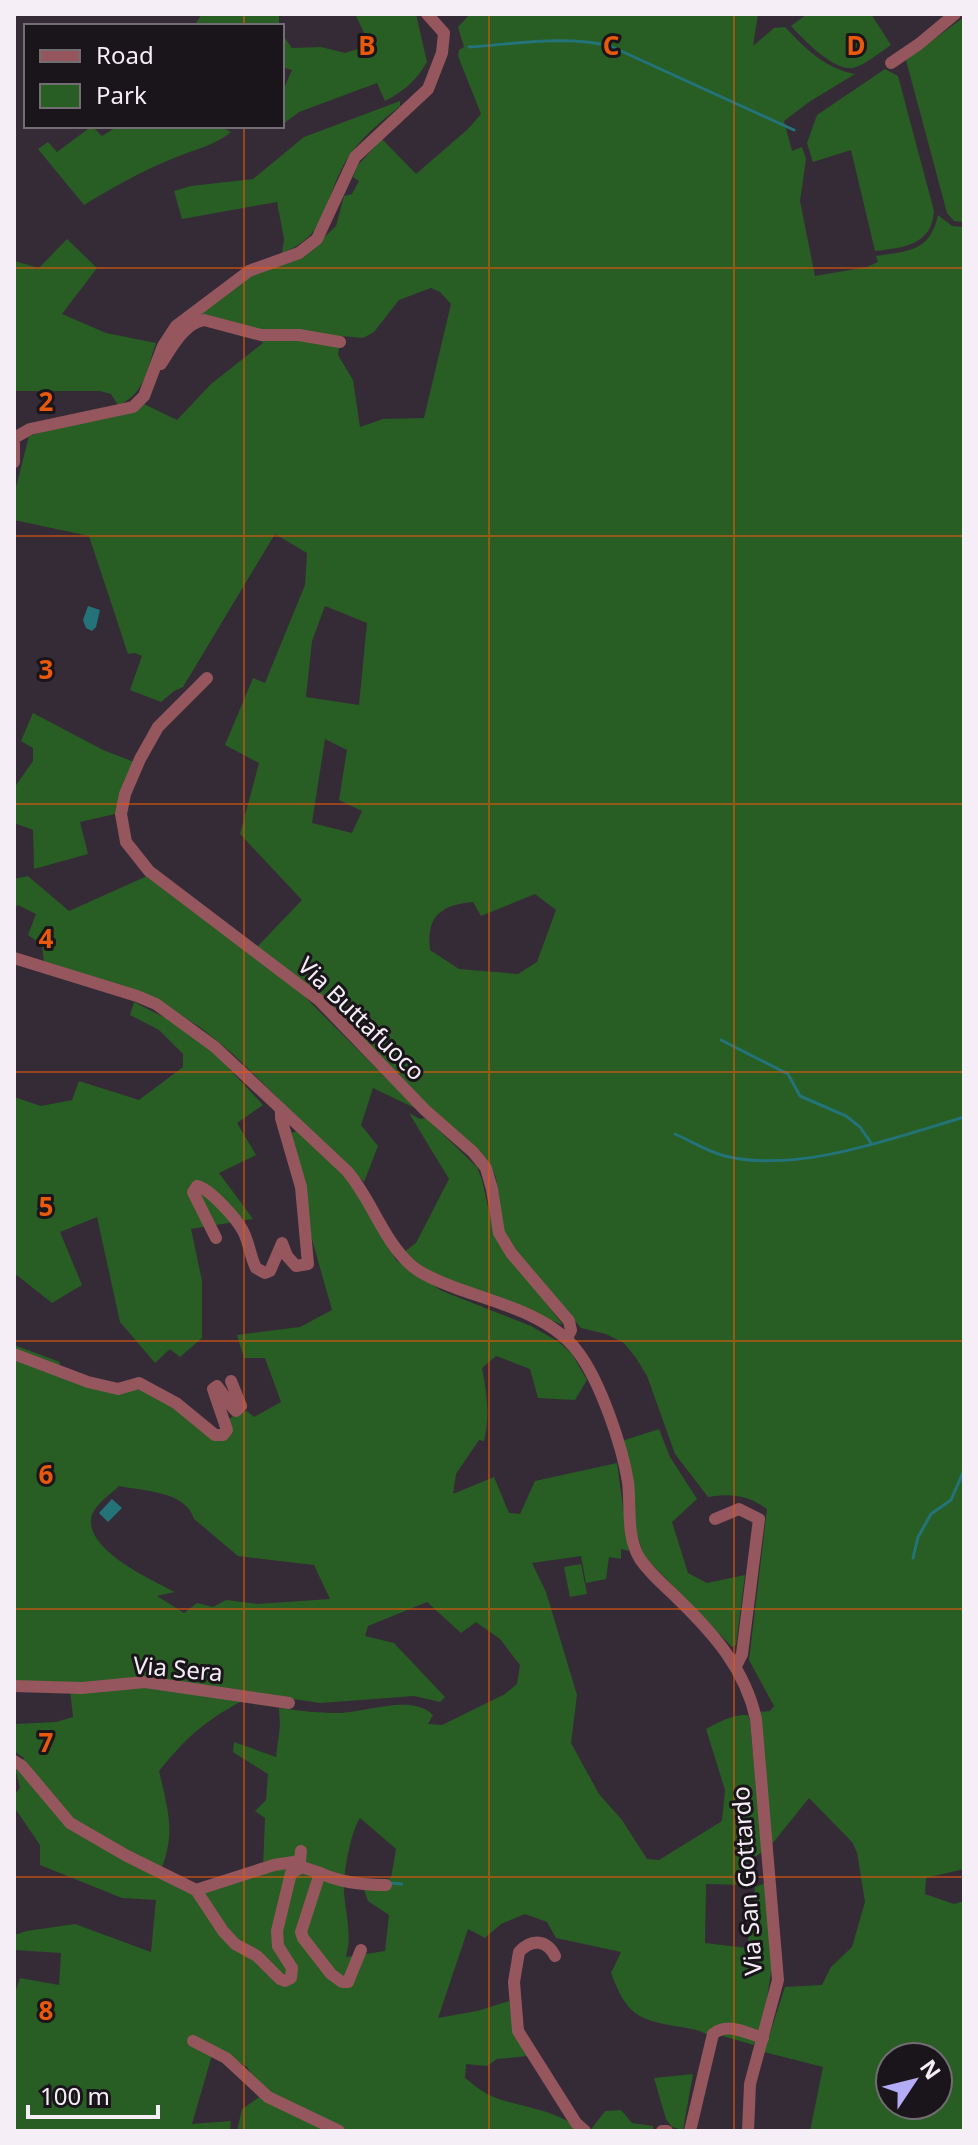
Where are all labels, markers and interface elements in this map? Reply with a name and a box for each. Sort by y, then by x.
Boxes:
legend [24,24,284,128]
text: B [358,27,376,63]
text: C [603,27,619,63]
text: D [846,27,866,63]
text: Road [96,38,154,71]
text: Park [96,78,147,111]
text: 2 [39,383,54,419]
text: 3 [39,651,53,687]
text: 4 [39,920,54,956]
street label: Via Buttafuoco [291,949,433,1087]
text: 5 [39,1188,53,1224]
text: 6 [39,1456,54,1492]
street label: Via Sera [132,1648,224,1688]
text: 7 [39,1724,54,1760]
street label: Via San Gottardo [723,1785,769,1977]
text: 8 [39,1992,53,2028]
north arrow [874,2041,954,2121]
text: N [914,2053,949,2085]
scale bar [28,2069,158,2119]
text: 100 m [40,2079,110,2112]

